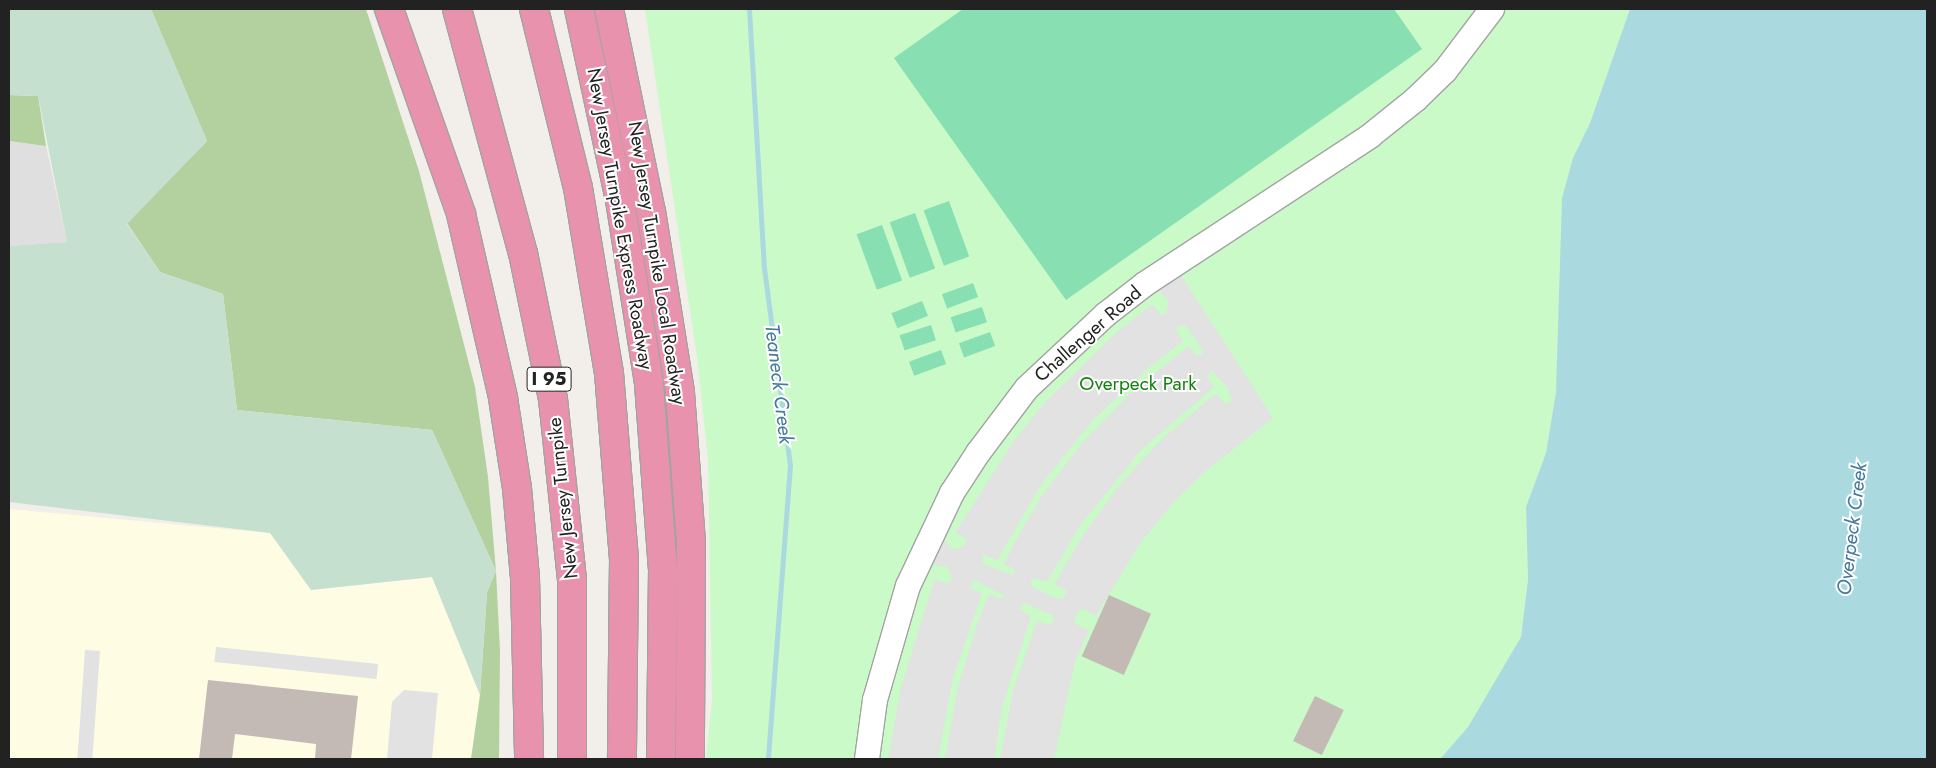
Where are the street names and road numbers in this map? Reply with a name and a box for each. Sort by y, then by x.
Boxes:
street label: New Jersey Turnpike Express Roadway [582,67,658,371]
street label: New Jersey Turnpike Local Roadway [623,120,691,406]
street label: Challenger Road [1030,281,1146,387]
road number: I 95 [526,364,572,394]
street label: New Jersey Turnpike [543,416,583,580]

